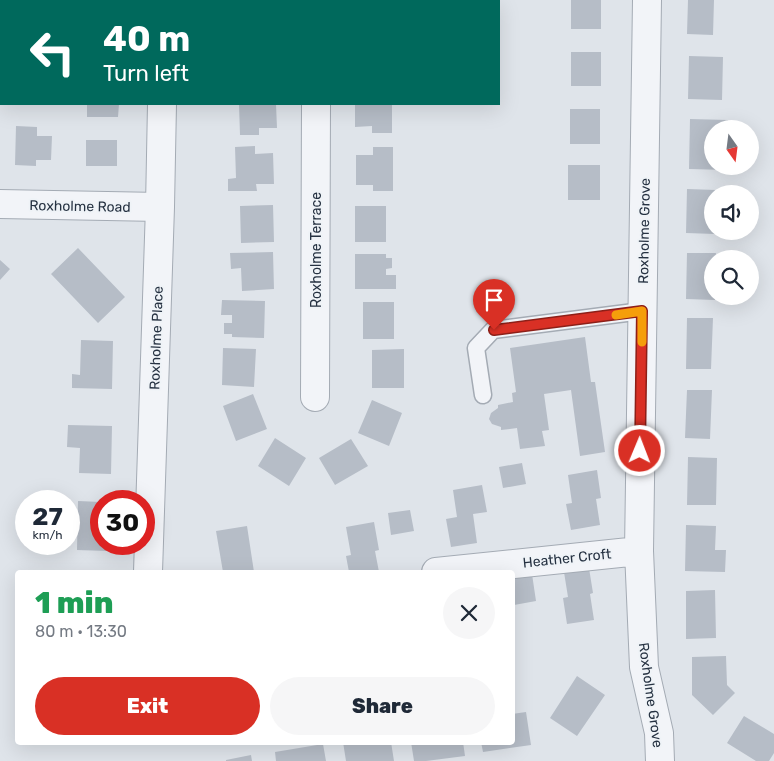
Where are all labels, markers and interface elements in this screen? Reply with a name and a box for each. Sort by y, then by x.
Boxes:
text: 40 m [103,18,190,60]
icon: left [20,20,85,85]
text: Turn left [103,60,189,87]
north arrow [704,120,759,175]
map controls [704,120,759,305]
street label: Roxholme Grove [635,178,654,284]
button: sound [704,185,759,240]
street label: Roxholme Terrace [308,192,325,308]
street label: Roxholme Road [29,197,131,216]
button: search [704,250,759,305]
pin [473,279,515,330]
street label: Roxholme Place [146,286,167,390]
icon: arrive [480,286,508,314]
position arrow [613,424,665,476]
speed limit sign: 30 [90,490,155,555]
text: 27 [32,502,63,531]
text: km/h [33,528,62,542]
street label: Heather Croft [522,545,613,572]
text: 1 min [35,585,113,621]
button: close [443,587,495,639]
text: 80 m · 13:30 [35,622,127,641]
street label: Roxholme Grove [635,641,666,749]
button: Exit [35,677,260,735]
button: Share [270,677,495,735]

